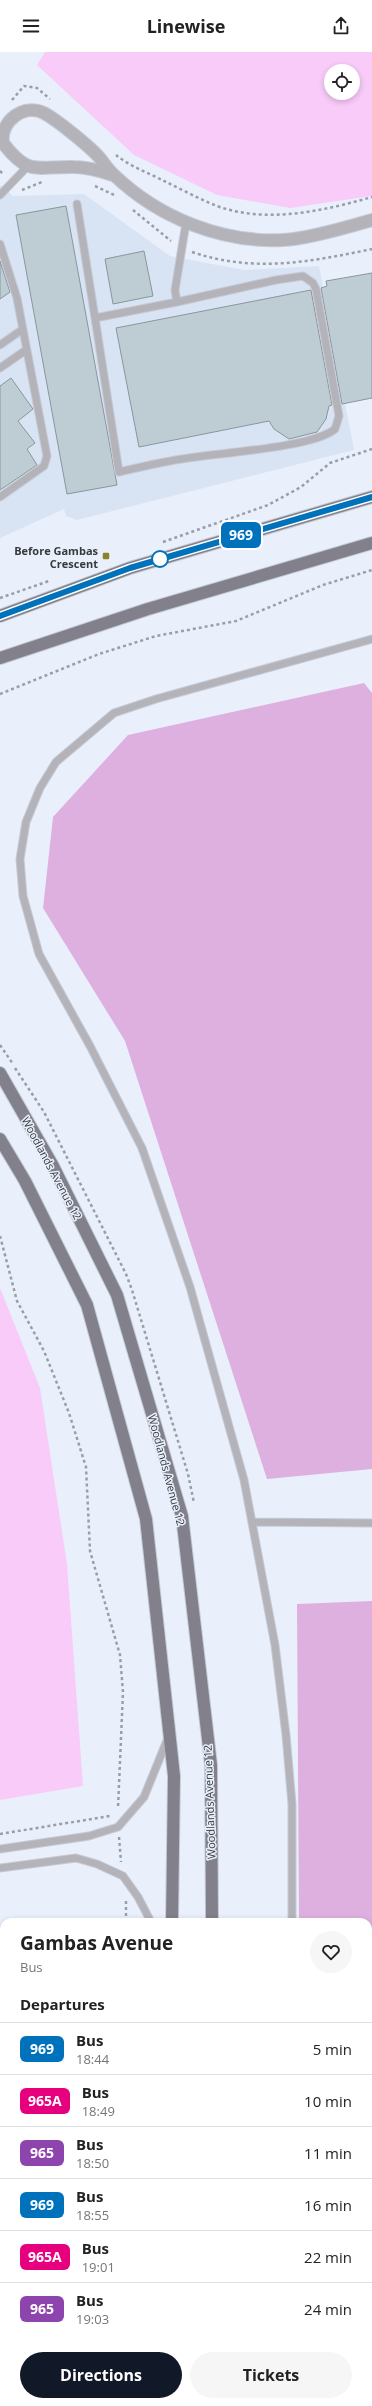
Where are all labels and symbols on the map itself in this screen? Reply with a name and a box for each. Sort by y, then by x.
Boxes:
line badge: 969 [218,522,264,548]
place label: Before Gambas Crescent [14,543,99,571]
unlabelled marker [151,550,169,568]
marker: Before Gambas Crescent [101,551,111,561]
street label: Woodlands Avenue 12 [19,1114,85,1222]
street label: Woodlands Avenue 12 [145,1413,189,1527]
street label: Woodlands Avenue 12 [200,1745,218,1859]

